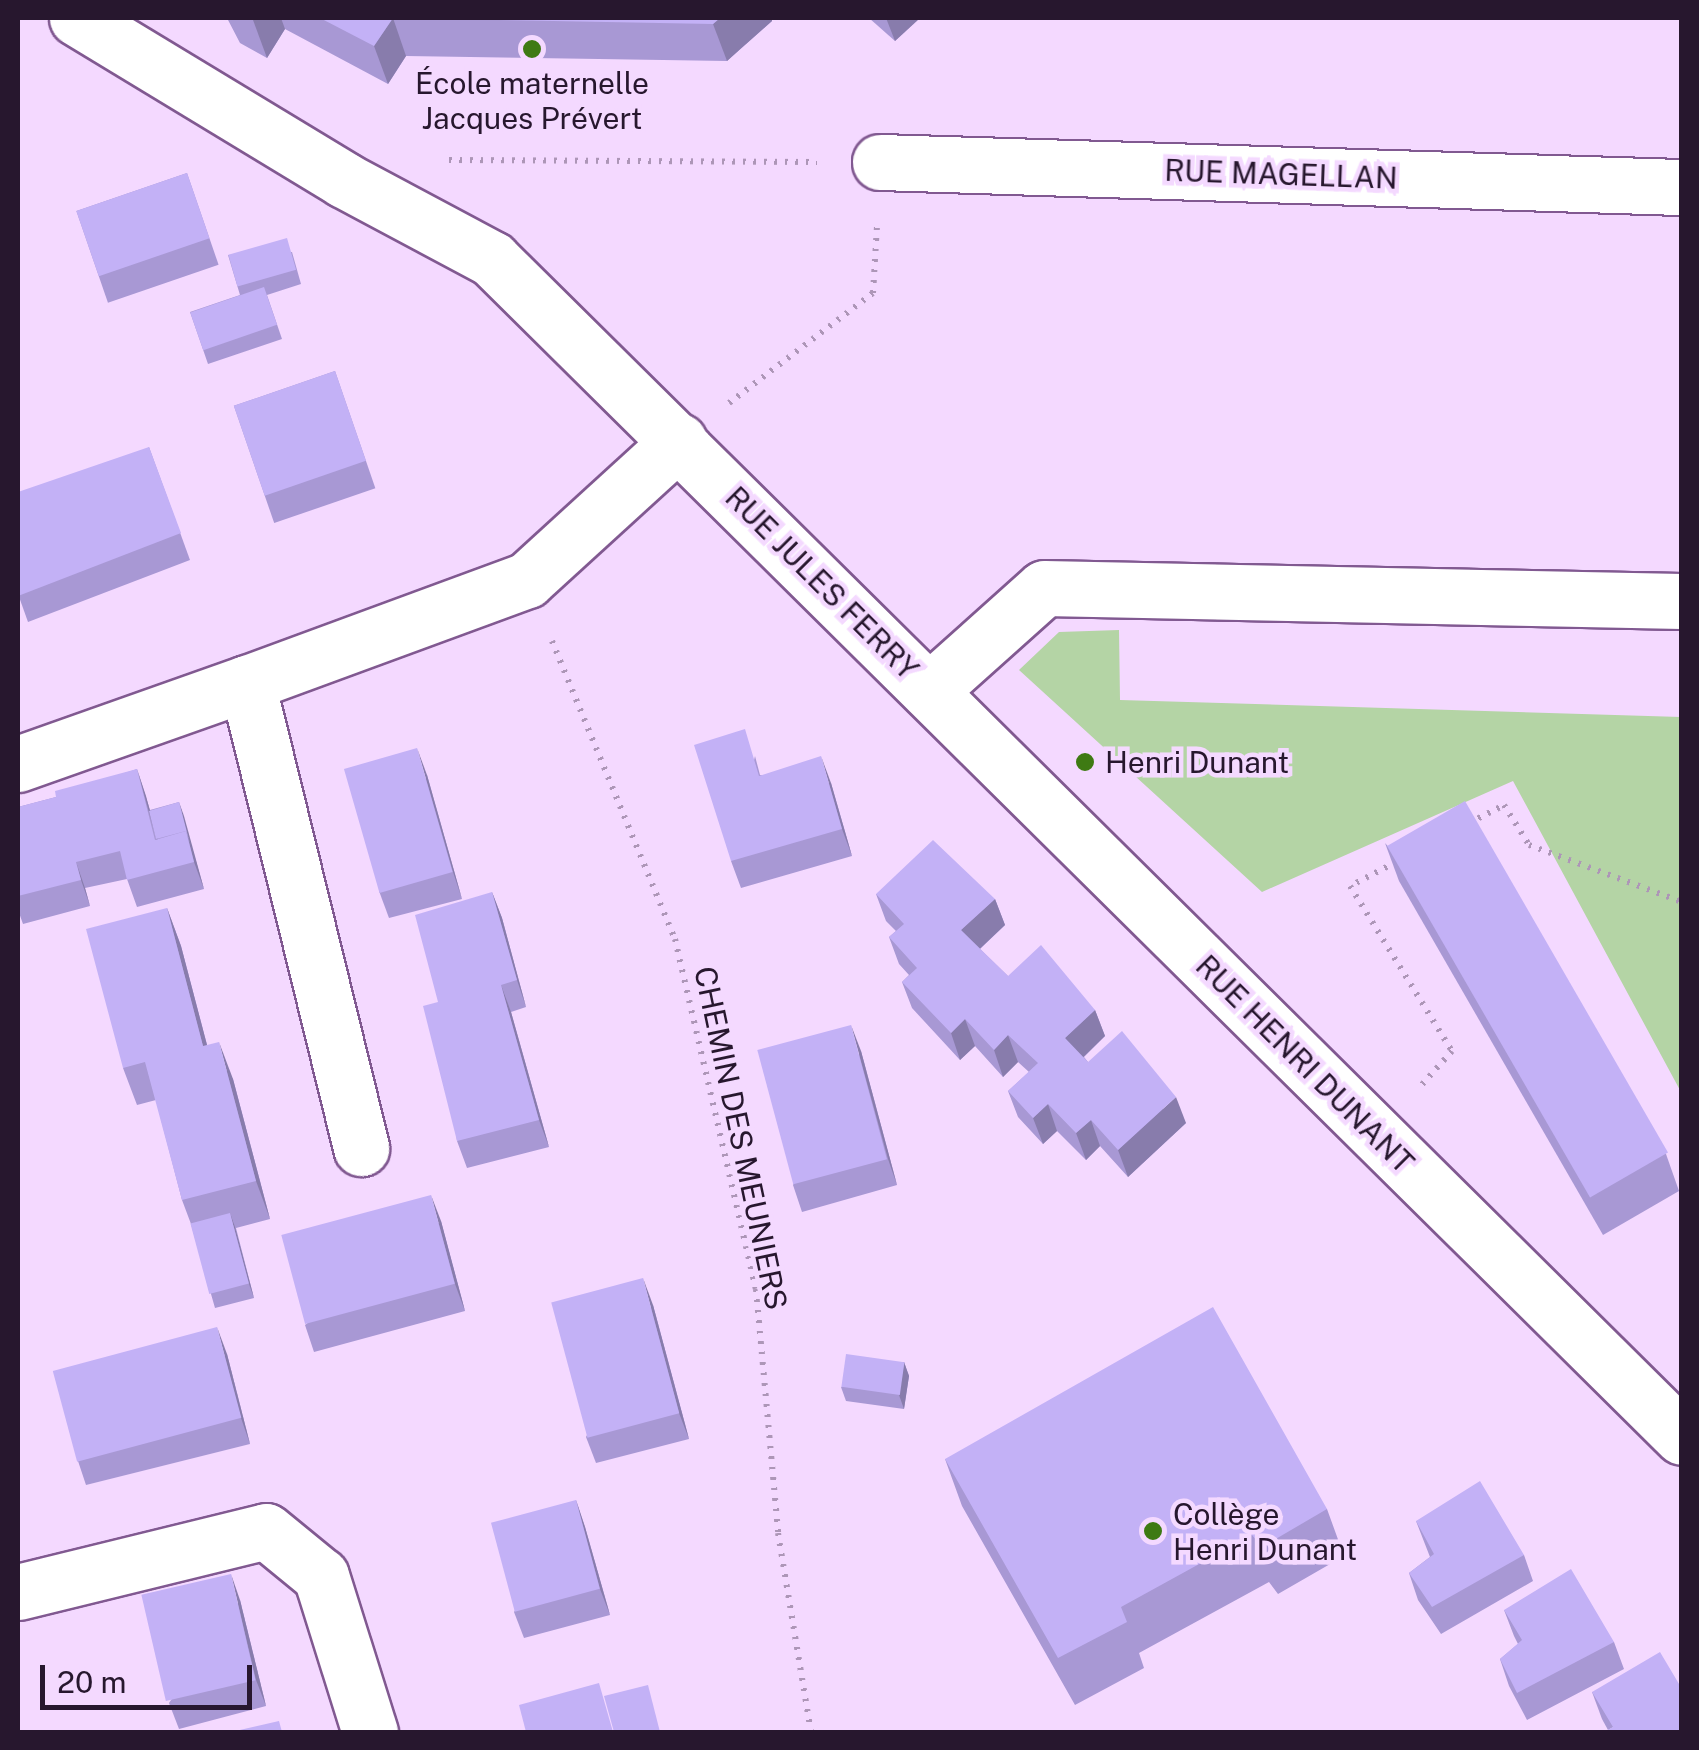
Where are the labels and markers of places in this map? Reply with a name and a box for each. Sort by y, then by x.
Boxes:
marker: École maternelle Jacques Prévert [521,38,543,60]
place label: École maternelle Jacques Prévert [415,65,649,136]
place label: Henri Dunant [1105,744,1289,780]
marker: Henri Dunant [1074,751,1096,773]
place label: Collège Henri Dunant [1173,1496,1357,1566]
marker: Collège Henri Dunant [1142,1520,1164,1542]

